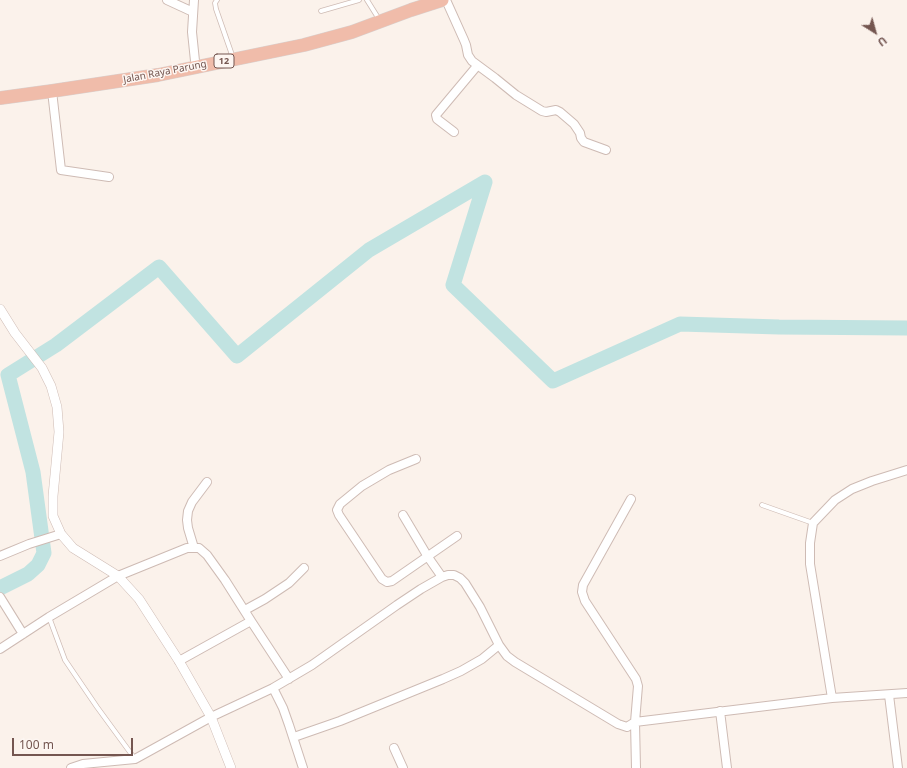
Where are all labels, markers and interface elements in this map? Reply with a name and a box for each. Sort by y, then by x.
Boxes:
north arrow [855,12,895,52]
text: U [875,33,890,50]
road number: 12 [214,54,234,68]
street label: Jalan Raya Parung [122,58,208,86]
scale bar [14,730,135,756]
text: 100 m [19,736,54,753]

